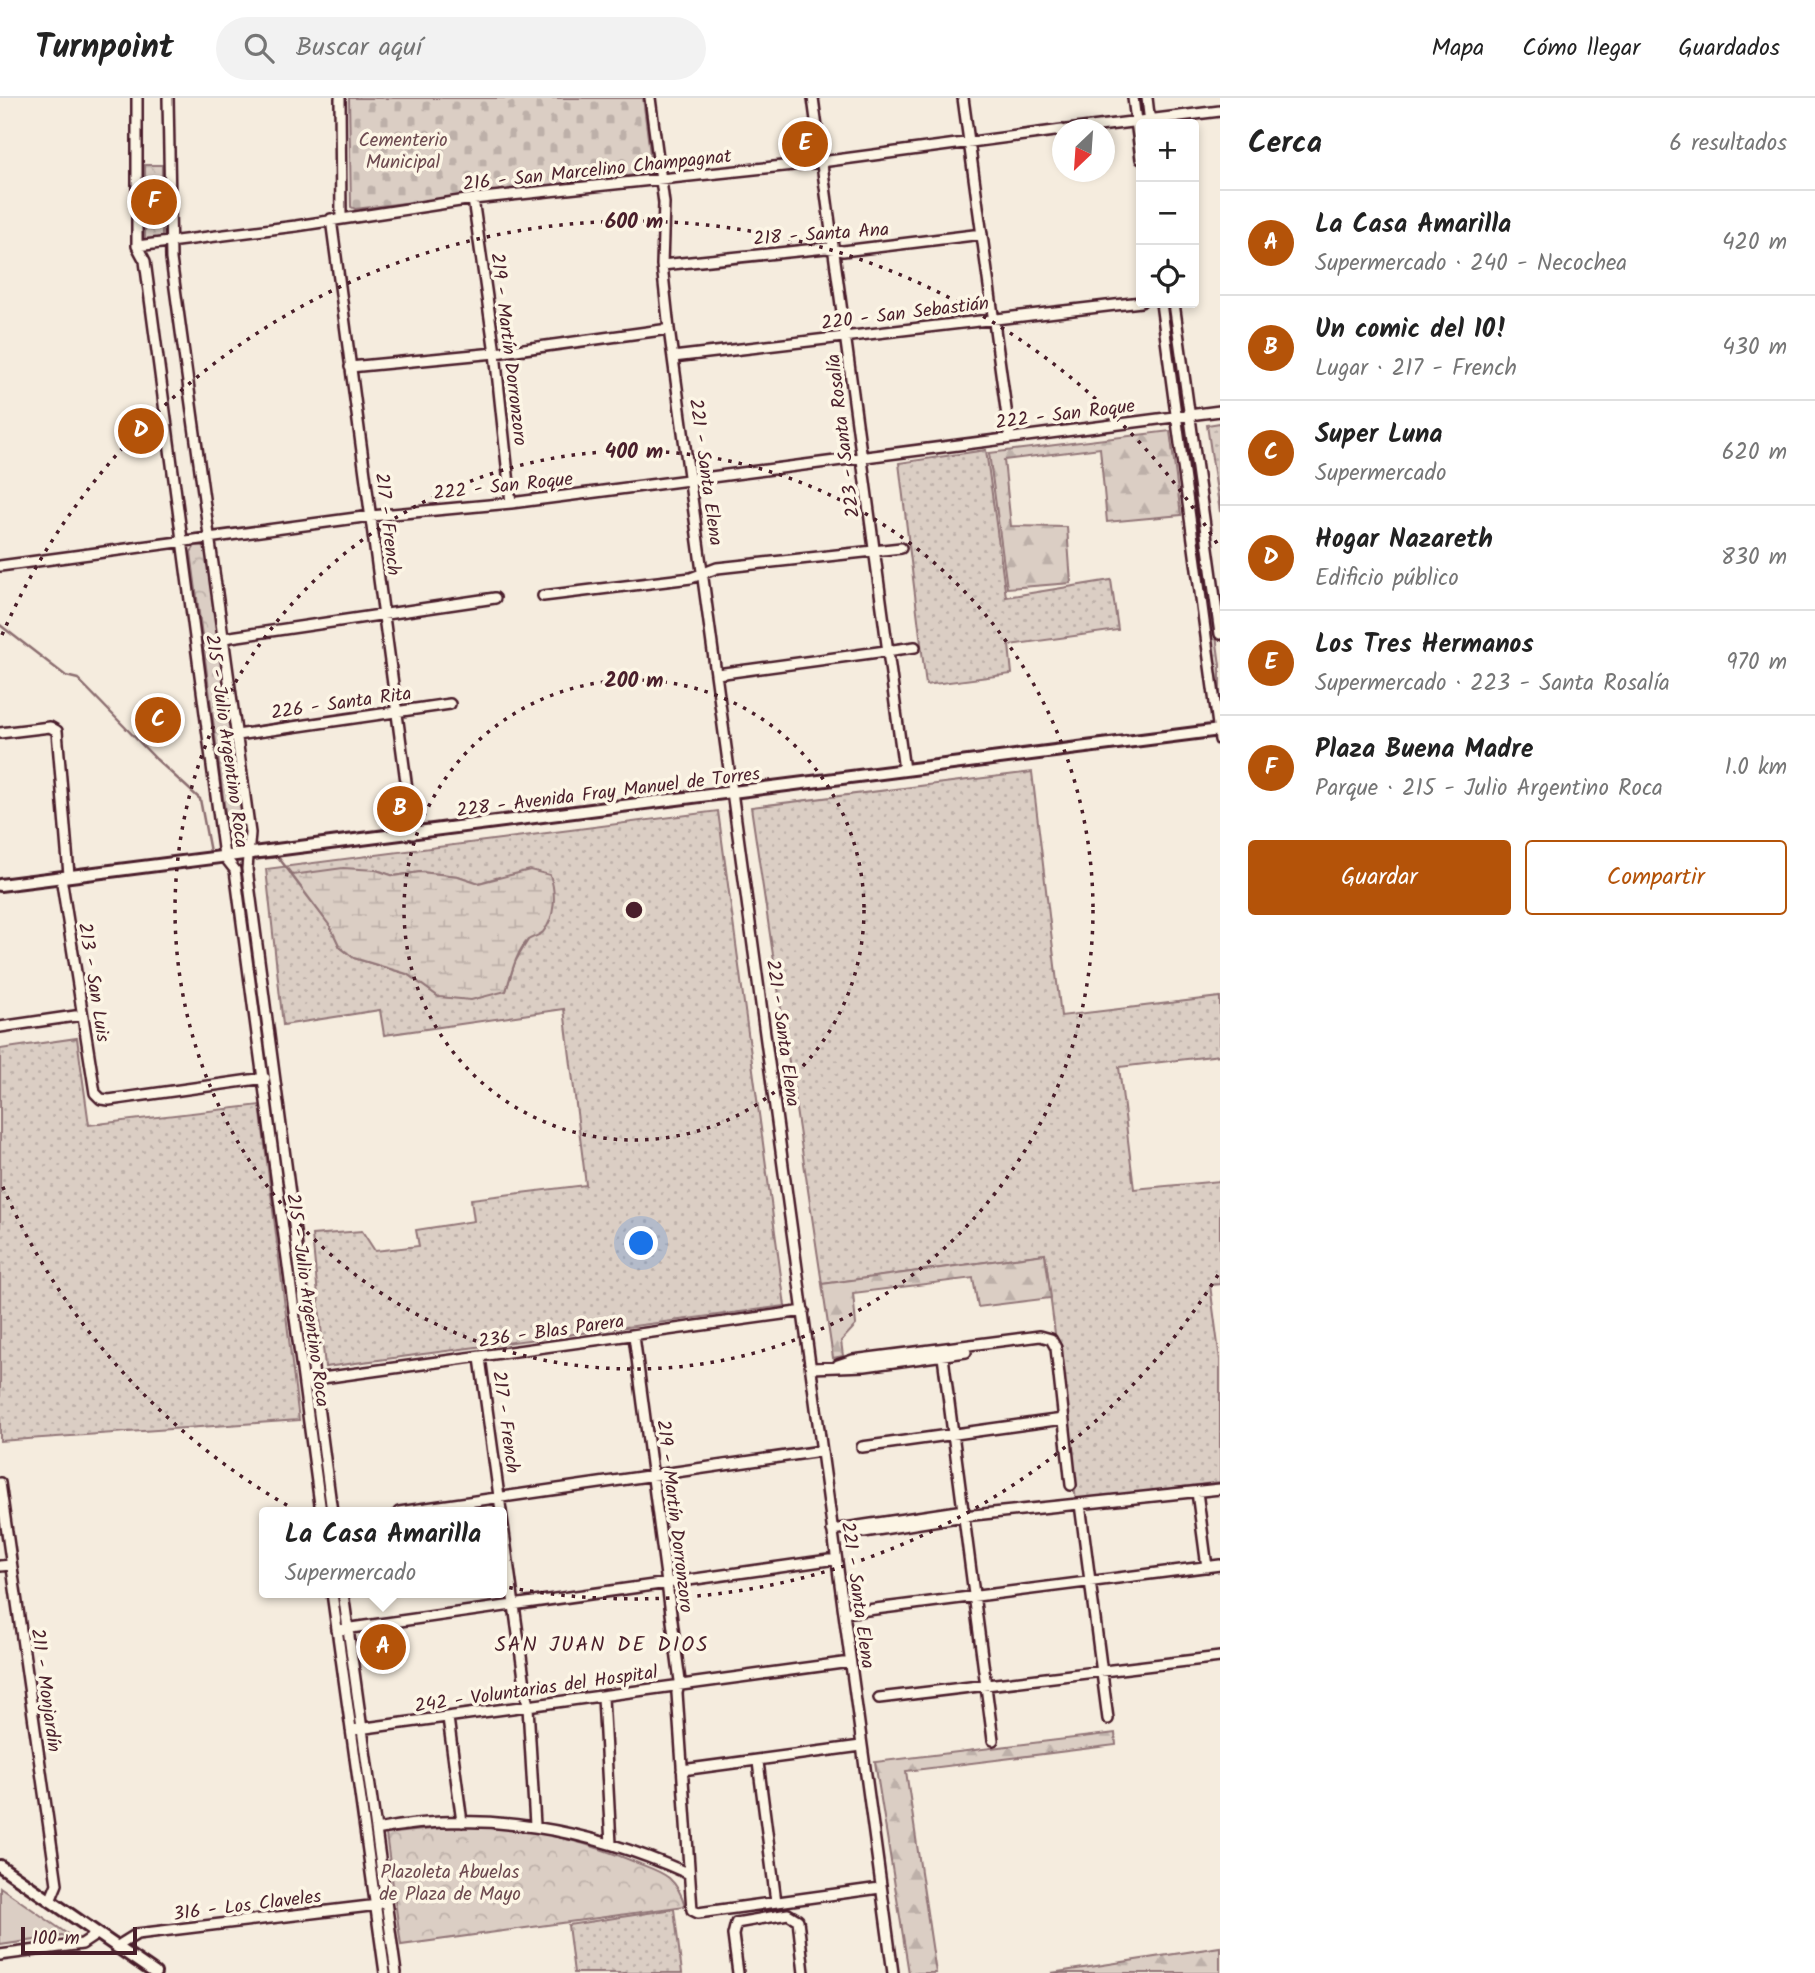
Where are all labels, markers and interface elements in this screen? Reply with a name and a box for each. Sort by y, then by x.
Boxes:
search box [216,17,706,80]
text: Turnpoint [35,22,174,75]
text: Buscar aquí [296,27,422,69]
icon: search [240,29,278,67]
text: Mapa [1431,29,1484,68]
text: Cómo llegar [1522,29,1640,68]
text: Guardados [1678,29,1780,68]
pin: E [782,118,828,170]
north arrow [1052,119,1115,182]
map controls [1136,119,1199,308]
button: + [1136,119,1199,182]
text: Cerca [1248,120,1322,168]
park label: Cementerio Municipal [358,126,448,178]
text: 6 resultados [1669,126,1787,162]
street label: 216 - San Marcelino Champagnat [461,142,734,200]
pin: F [131,176,177,228]
button: − [1136,182,1199,245]
text: La Casa Amarilla [1315,204,1511,246]
text: 600 m [605,206,663,239]
street label: 218 - Santa Ana [752,215,890,255]
text: A [1264,225,1278,261]
text: 420 m [1722,225,1787,261]
button: locate [1136,245,1199,308]
text: Supermercado · 240 - Necochea [1315,246,1627,282]
street label: 219 - Martín Dorronzoro [481,251,535,447]
street label: 220 - San Sebastián [820,289,991,339]
text: Un comic del 10! [1315,309,1507,351]
text: B [1264,330,1278,366]
text: 430 m [1722,330,1787,366]
text: Lugar · 217 - French [1315,351,1517,387]
street label: 223 - Santa Rosalía [819,352,869,519]
street label: 222 - San Roque [994,391,1137,438]
street label: 221 - Santa Elena [680,397,730,548]
pin: D [118,405,164,457]
text: Super Luna [1315,414,1443,456]
text: C [1264,435,1278,471]
text: 620 m [1722,435,1787,471]
text: 400 m [605,436,663,469]
text: Supermercado [1315,456,1446,492]
street label: 222 - San Roque [432,465,575,509]
street label: 217 - French [366,471,408,577]
text: Hogar Nazareth [1315,519,1493,561]
text: D [1263,540,1279,576]
text: 830 m [1721,540,1787,576]
text: Edificio público [1315,561,1459,597]
text: Los Tres Hermanos [1315,624,1534,666]
street label: 215 - Julio Argentino Roca [196,633,256,850]
text: E [1265,645,1277,681]
text: 970 m [1726,645,1787,681]
text: 200 m [604,665,664,698]
text: Supermercado · 223 - Santa Rosalía [1315,666,1670,702]
street label: 226 - Santa Rita [269,679,413,729]
pin: C [135,694,181,746]
text: Plaza Buena Madre [1315,729,1533,771]
text: F [1265,750,1277,786]
text: 1.0 km [1725,750,1787,786]
street label: 228 - Avenida Fray Manuel de Torres [455,759,762,826]
text: Parque · 215 - Julio Argentino Roca [1315,771,1663,807]
pin: B [377,783,423,835]
button: Guardar [1248,840,1511,915]
button: Compartir [1525,840,1787,915]
centre of rings [622,898,646,922]
street label: 213 - San Luis [69,920,117,1044]
street label: 221 - Santa Elena [757,958,807,1109]
street label: 215 - Julio Argentino Roca [277,1192,337,1409]
your location [624,1226,658,1260]
street label: 236 - Blas Parera [476,1307,626,1357]
street label: 217 - French [483,1369,527,1475]
street label: 219 - Martín Dorronzoro [647,1418,701,1614]
popup [259,1507,507,1598]
text: La Casa Amarilla [285,1514,481,1556]
street label: 221 - Santa Elena [832,1520,882,1671]
text: Supermercado [285,1556,416,1592]
pin: A [360,1621,406,1673]
street label: 211 - Monjardín [21,1626,69,1754]
district label: SAN JUAN DE DIOS [495,1629,709,1662]
street label: 242 - Voluntarias del Hospital [413,1658,660,1722]
park label: Plazoleta Abuelas de Plaza de Mayo [379,1858,521,1910]
street label: 316 - Los Claveles [172,1882,323,1930]
scale bar [21,1924,136,1956]
text: 100 m [32,1924,80,1954]

